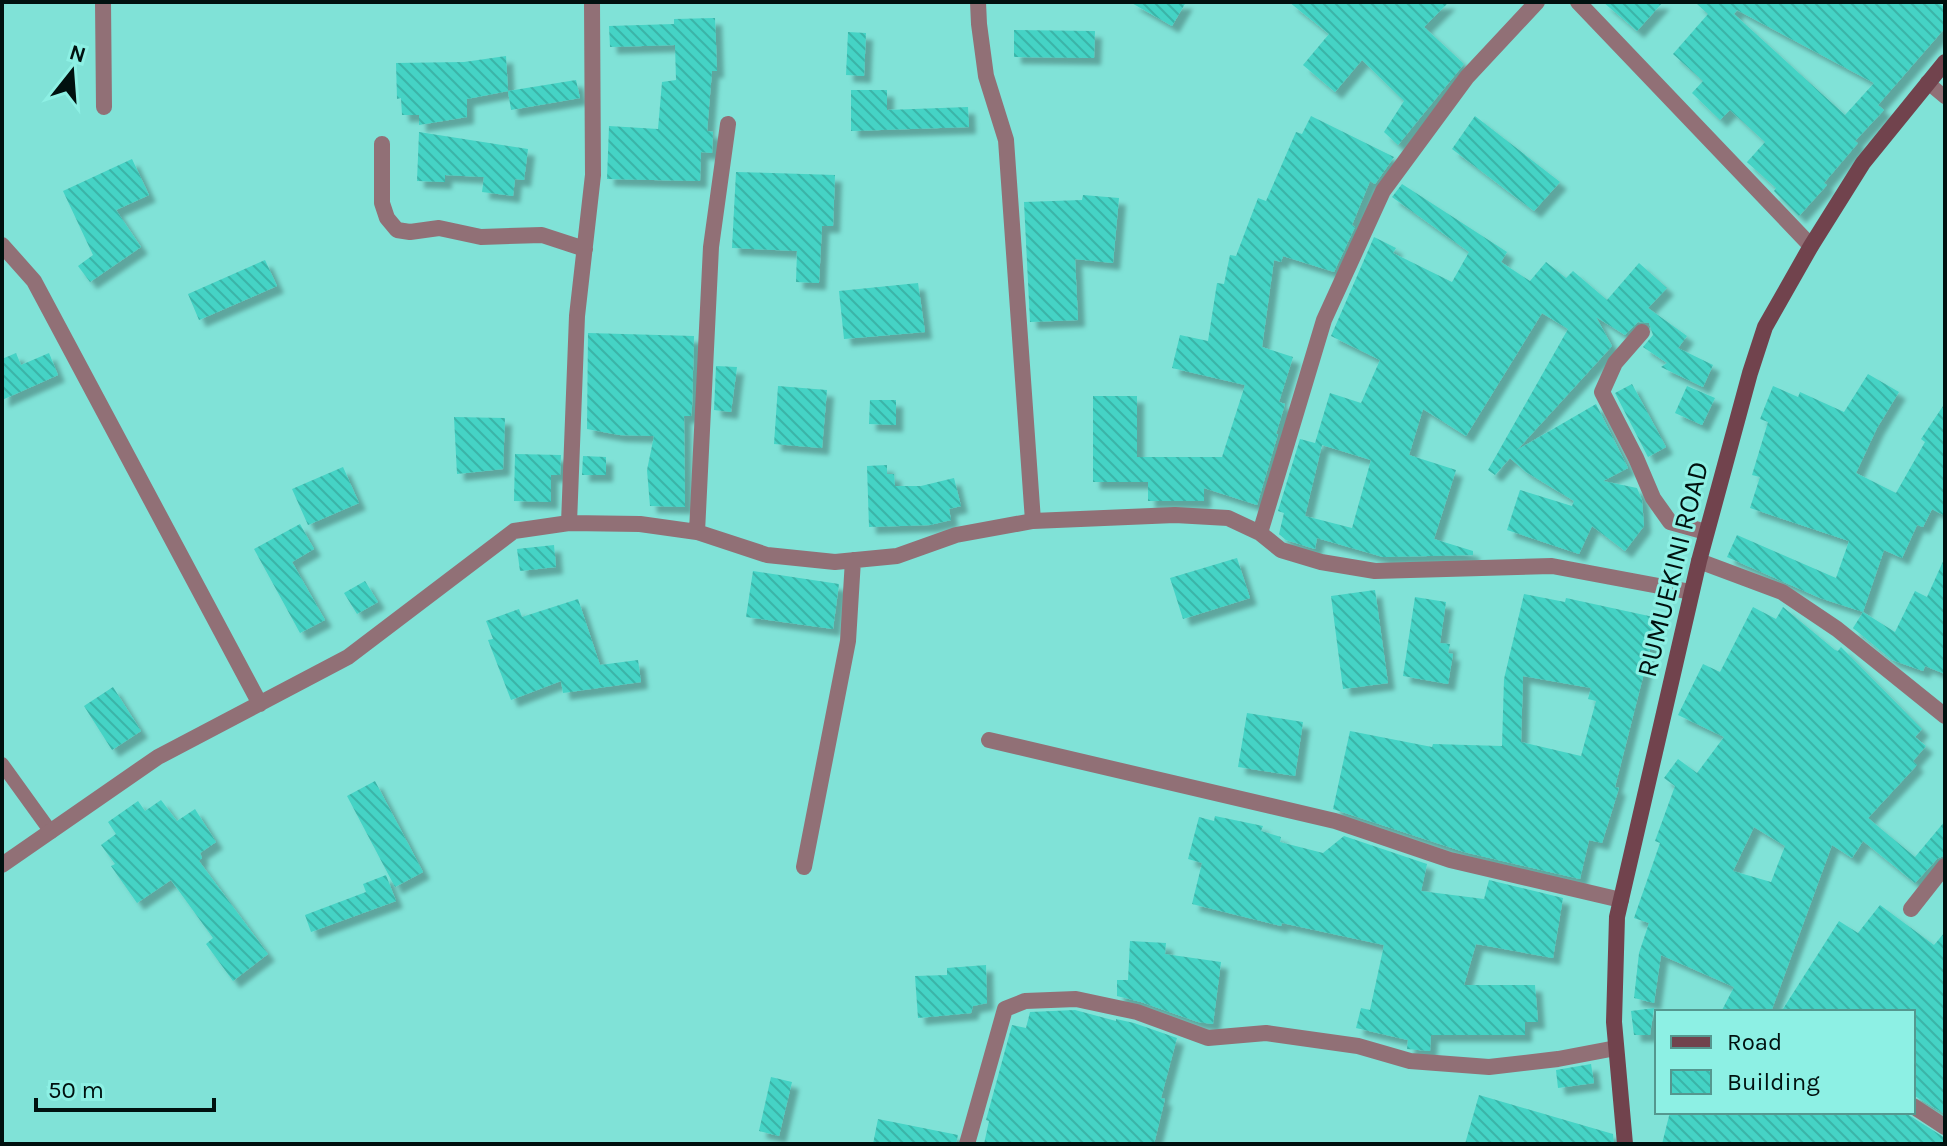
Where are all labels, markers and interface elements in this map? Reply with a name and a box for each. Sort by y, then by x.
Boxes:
north arrow [32,32,112,112]
text: N [66,39,89,69]
street label: RUMUEKINI ROAD [1630,458,1715,681]
legend [1655,1010,1915,1114]
text: Road [1727,1028,1782,1056]
scale bar [36,1062,214,1112]
text: Building [1727,1068,1820,1096]
text: 50 m [48,1076,104,1104]

